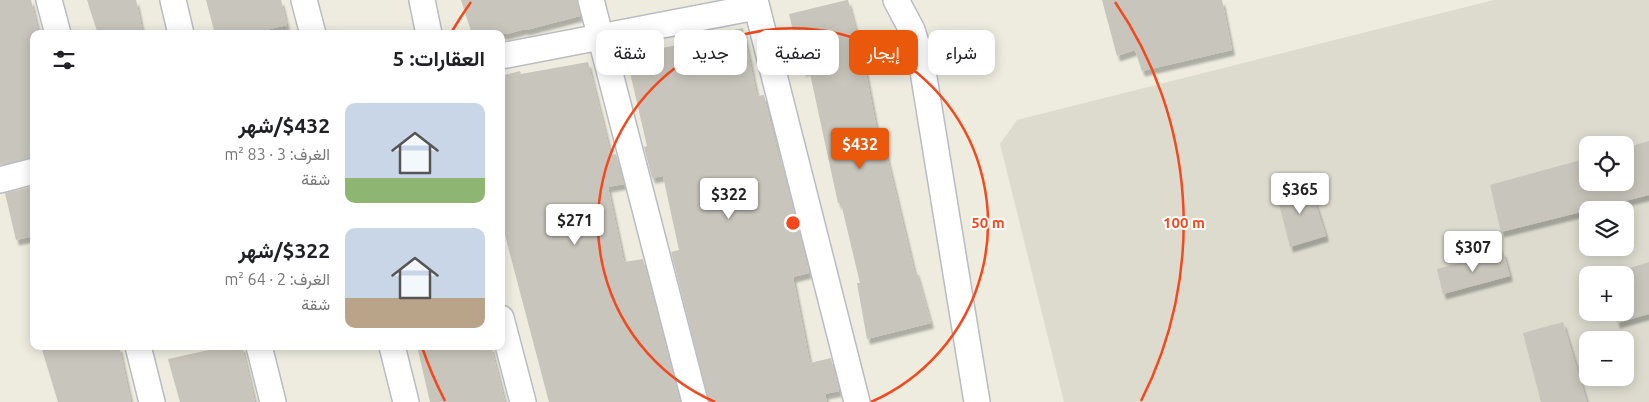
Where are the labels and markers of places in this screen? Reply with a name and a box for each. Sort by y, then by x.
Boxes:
pin: $432 [830,128,890,170]
pin: $365 [1270,172,1330,215]
pin: $322 [699,178,759,220]
pin: $271 [545,204,605,246]
centre of rings [784,214,802,232]
pin: $307 [1443,230,1503,273]

